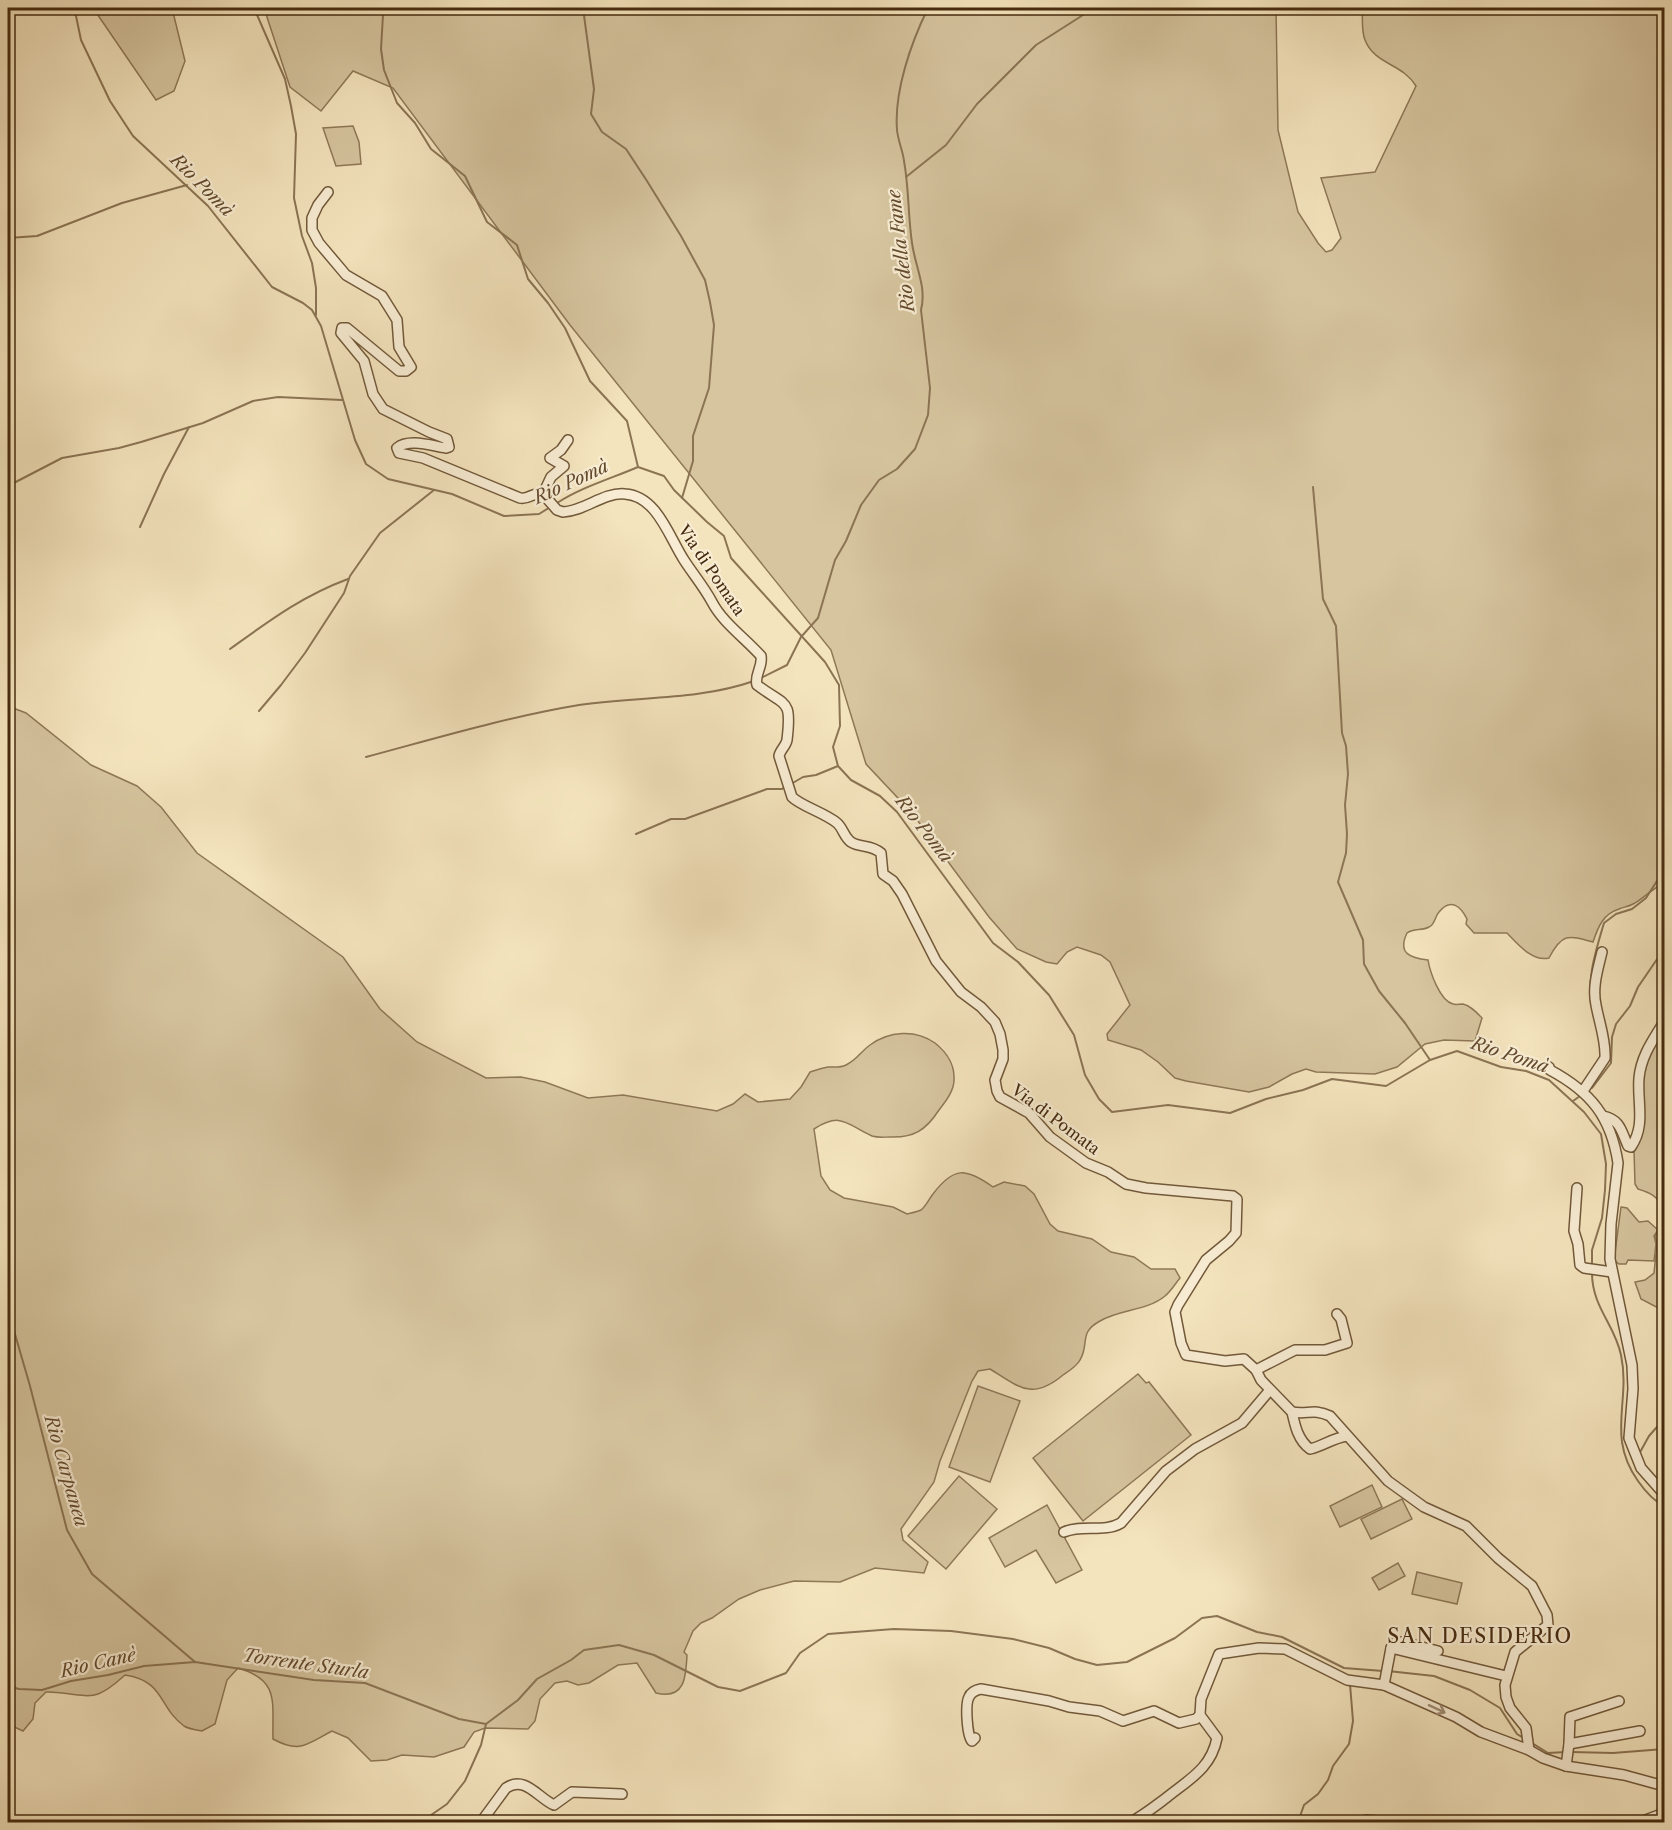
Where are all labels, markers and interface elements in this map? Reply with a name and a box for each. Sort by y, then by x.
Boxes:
water label: Rio Pomà [165,148,238,221]
water label: Rio della Fame [882,187,920,315]
water label: Rio Pomà [528,455,612,510]
street label: Via di Pomata [674,520,750,620]
water label: Rio Pomà [890,789,957,867]
water label: Rio Pomà [1467,1032,1552,1078]
street label: Via di Pomata [1007,1079,1104,1159]
water label: Rio Carpanea [39,1411,92,1529]
district label: SAN DESIDERIO [1387,1624,1573,1648]
water label: Rio Canè [56,1643,139,1683]
water label: Torrente Sturla [242,1644,371,1684]
one-way arrow [1428,1703,1446,1715]

